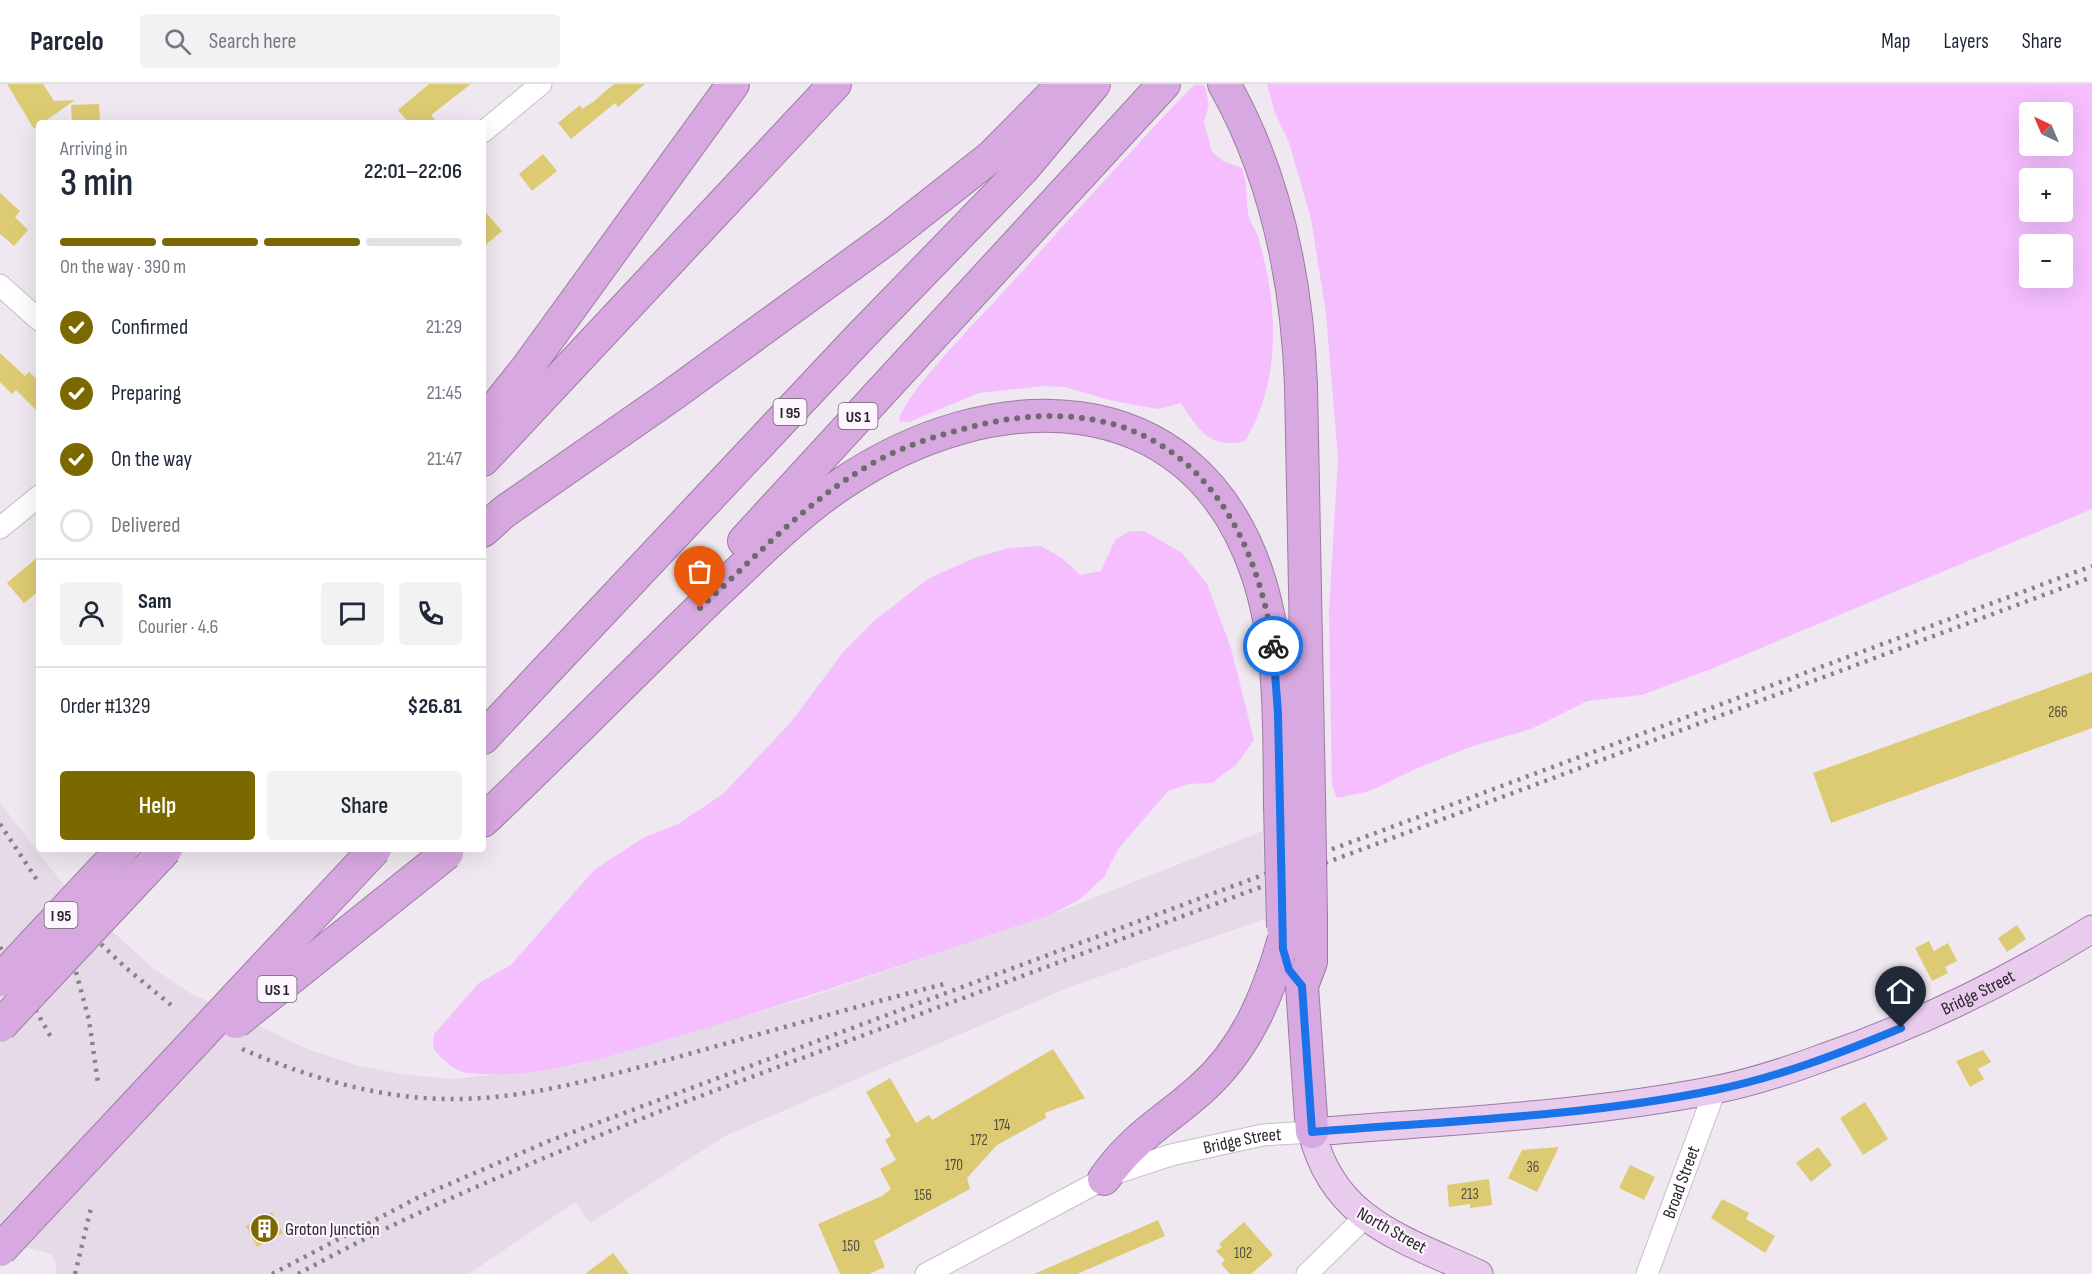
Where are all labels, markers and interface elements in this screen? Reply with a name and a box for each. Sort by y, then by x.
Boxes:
search box [140,14,560,68]
text: Parcelo [30,25,104,58]
icon: search [161,25,194,58]
text: Search here [209,28,296,55]
text: Map [1881,29,1910,54]
text: Layers [1943,29,1989,54]
text: Share [2022,29,2062,54]
north arrow [2019,102,2073,156]
map controls [2019,102,2073,288]
text: Arriving in [60,137,128,161]
text: 22:01–22:06 [364,158,462,185]
text: 3 min [60,160,133,207]
button: + [2019,168,2073,222]
button: − [2019,234,2073,288]
text: On the way · 390 m [60,255,186,279]
icon: check [60,311,93,344]
text: Confirmed [111,314,188,341]
text: 21:29 [426,315,462,339]
icon: check [60,377,93,410]
text: Preparing [111,380,181,407]
text: 21:45 [426,381,462,405]
road number: I 95 [774,399,806,425]
road number: US 1 [838,403,878,429]
icon: check [60,443,93,476]
text: On the way [111,446,192,473]
text: 21:47 [427,447,462,471]
text: Delivered [111,512,180,539]
pin [674,546,725,608]
icon: bag [683,555,716,588]
button: person [60,582,123,645]
button: chat [321,582,384,645]
button: phone [399,582,462,645]
text: Sam [138,588,172,615]
text: Courier · 4.6 [138,615,218,639]
courier [1243,616,1303,676]
icon: bike [1257,630,1290,663]
text: Order #1329 [60,693,150,720]
text: $26.81 [407,693,462,720]
house number: 266 [2048,703,2068,722]
button: Help [60,771,255,840]
button: Share [267,771,462,840]
road number: I 95 [44,902,78,928]
street label: Bridge Street [1938,965,2019,1020]
pin [1875,966,1926,1028]
icon: home [1884,975,1917,1008]
road number: US 1 [258,976,296,1002]
house number: 174 [994,1116,1010,1135]
street label: Bridge Street [1201,1124,1283,1159]
house number: 172 [970,1131,988,1150]
street label: Broad Street [1658,1143,1705,1221]
house number: 170 [945,1156,963,1175]
house number: 36 [1527,1158,1539,1177]
house number: 213 [1461,1185,1479,1204]
house number: 156 [914,1186,932,1205]
street label: North Street [1353,1203,1431,1258]
building icon: Groton Junction [248,1213,280,1245]
place label: Groton Junction [285,1219,380,1240]
house number: 150 [842,1237,860,1256]
house number: 102 [1234,1244,1252,1263]

